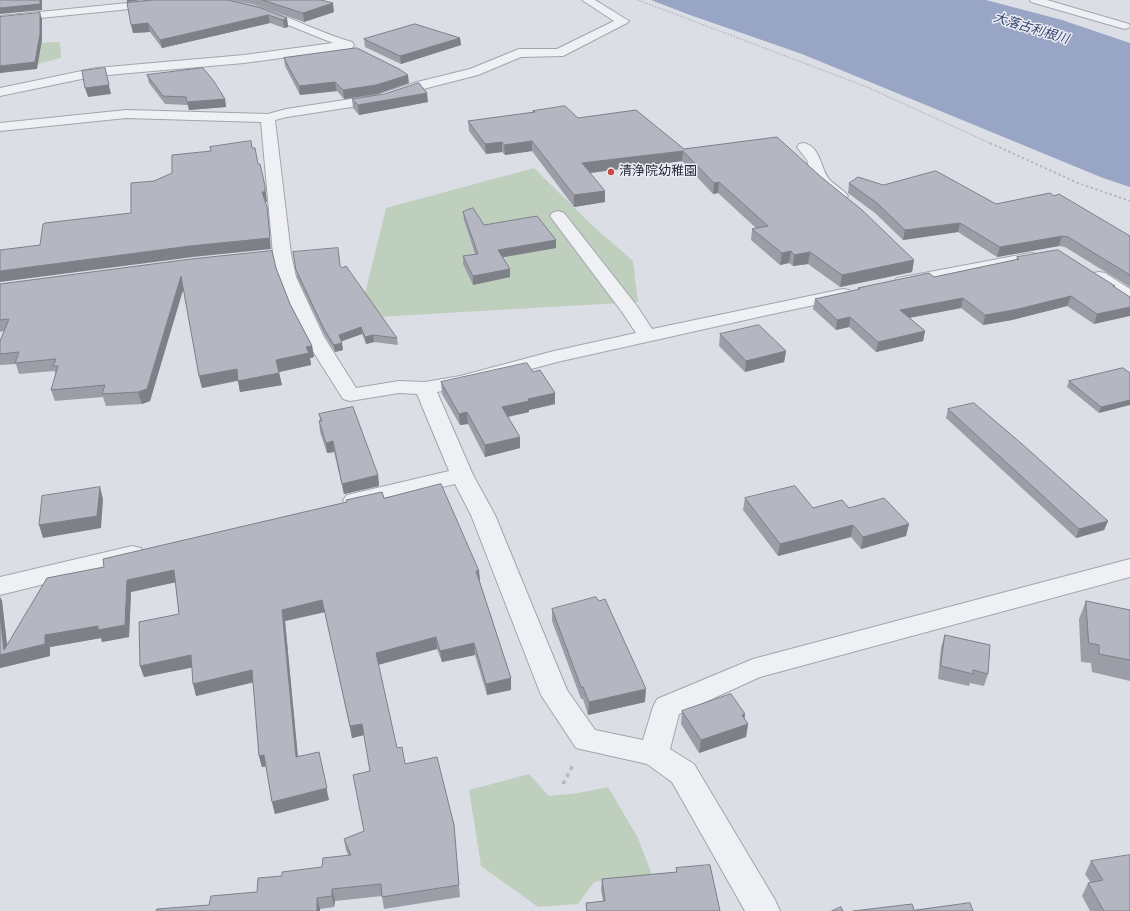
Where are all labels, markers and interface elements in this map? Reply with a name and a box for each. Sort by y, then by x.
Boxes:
water label: 大落古利根川 [991,10,1071,48]
place label: 清浄院幼稚園 [619,164,697,180]
marker: 清浄院幼稚園 [606,167,616,177]

